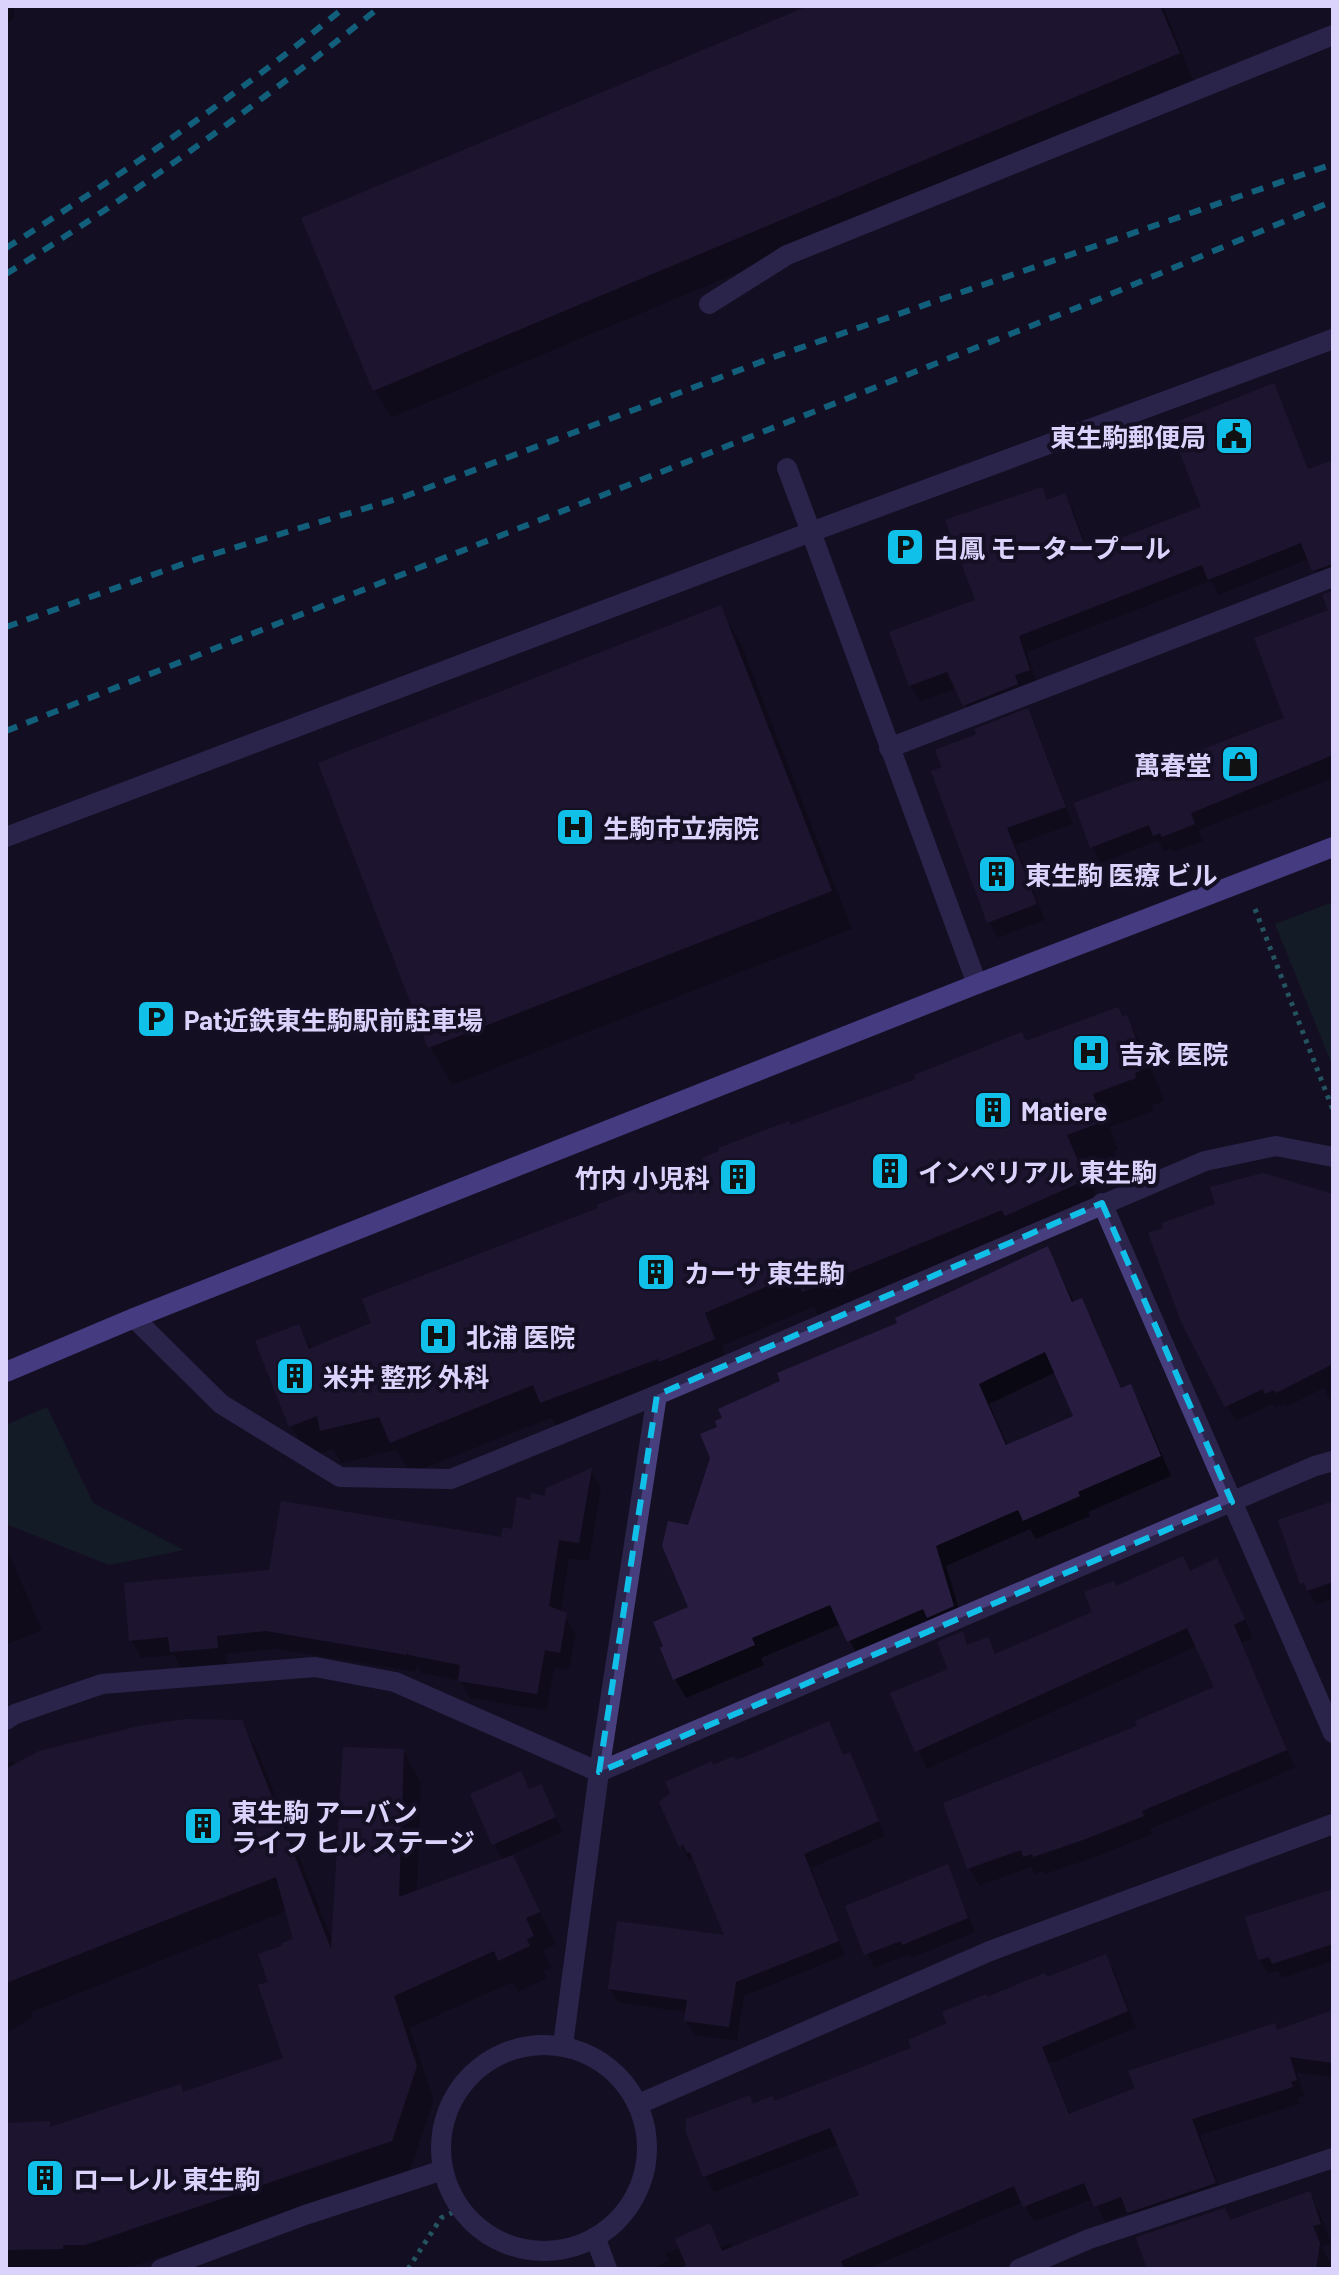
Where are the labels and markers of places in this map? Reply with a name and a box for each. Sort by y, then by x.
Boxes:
public building icon: 東生駒郵便局 [1213,415,1255,457]
place label: 東生駒郵便局 [1050,421,1206,452]
parking icon: 白鳳 モータープール [884,526,926,568]
place label: 白鳳 モータープール [933,532,1171,563]
shop icon: 萬春堂 [1219,743,1261,785]
place label: 萬春堂 [1134,749,1212,780]
hospital icon: 生駒市立病院 [554,806,596,848]
place label: 生駒市立病院 [603,812,759,843]
building icon: 東生駒 医療 ビル [976,853,1018,895]
place label: 東生駒 医療 ビル [1025,859,1217,890]
parking icon: Pat近鉄東生駒駅前駐車場 [135,998,177,1040]
place label: Pat近鉄東生駒駅前駐車場 [184,1004,483,1035]
hospital icon: 吉永 医院 [1070,1032,1112,1074]
place label: 吉永 医院 [1119,1038,1228,1069]
building icon: Matiere [972,1089,1014,1131]
place label: Matiere [1021,1095,1108,1126]
building icon: インペリアル 東生駒 [869,1150,911,1192]
building icon: 竹内 小児科 [717,1156,759,1198]
place label: インペリアル 東生駒 [918,1156,1157,1187]
place label: 竹内 小児科 [575,1162,710,1193]
building icon: カーサ 東生駒 [635,1251,677,1293]
place label: カーサ 東生駒 [684,1257,845,1288]
hospital icon: 北浦 医院 [417,1315,459,1357]
place label: 北浦 医院 [466,1321,575,1352]
building icon: 米井 整形 外科 [274,1355,316,1397]
place label: 米井 整形 外科 [323,1361,489,1392]
place label: 東生駒 アーバン ライフ ヒル ステージ [231,1796,475,1857]
building icon: 東生駒 アーバン ライフ ヒル ステージ [182,1805,224,1847]
building icon: ローレル 東生駒 [24,2157,66,2199]
place label: ローレル 東生駒 [73,2163,260,2194]

